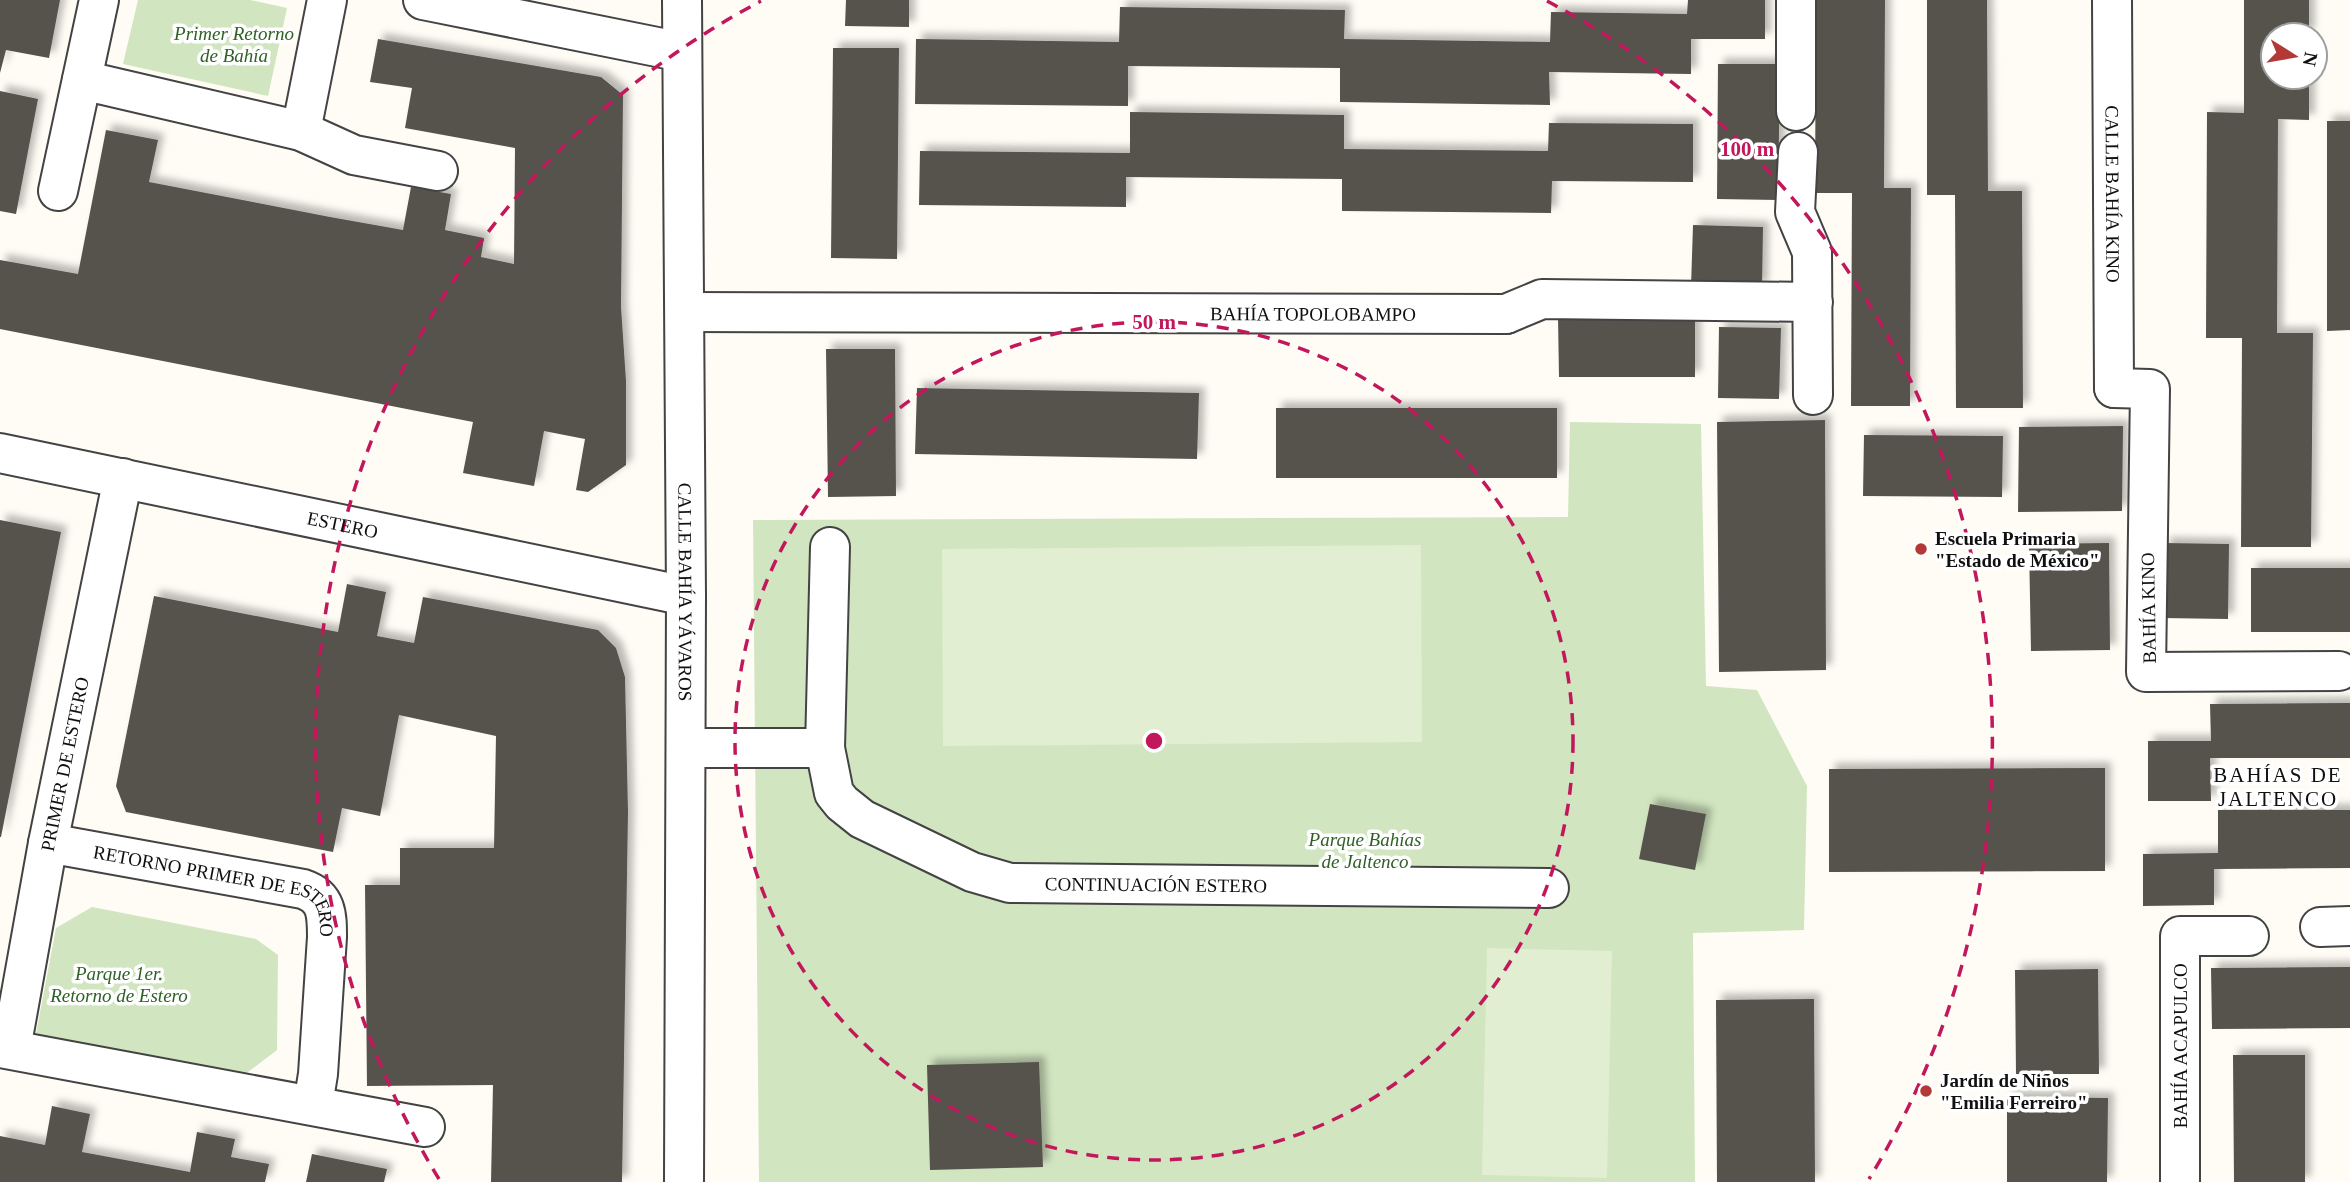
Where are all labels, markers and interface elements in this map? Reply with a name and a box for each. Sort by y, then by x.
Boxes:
north arrow [2259,21,2329,91]
park label: Primer Retorno de Bahía [173,23,294,66]
text: N [2299,50,2322,68]
street label: CALLE BAHÍA KINO [2102,105,2123,283]
text: 100 m [1720,137,1775,161]
street label: BAHÍA TOPOLOBAMPO [1210,303,1416,325]
text: 50 m [1132,310,1176,334]
street label: CALLE BAHÍA YÁVAROS [674,483,696,701]
street label: ESTERO [305,507,380,543]
place label: Escuela Primaria "Estado de México" [1935,528,2100,571]
marker: Escuela Primaria "Estado de México" [1913,541,1929,557]
street label: BAHÍA KINO [2137,552,2160,664]
street label: PRIMER DE ESTERO [37,675,93,853]
centre of rings [1142,729,1166,753]
district label: BAHÍAS DE JALTENCO [2213,763,2343,811]
park label: Parque Bahías de Jaltenco [1308,829,1421,872]
street label: RETORNO PRIMER DE ESTERO [91,841,337,937]
street label: CONTINUACIÓN ESTERO [1045,873,1267,896]
park label: Parque 1er. Retorno de Estero [49,963,188,1006]
street label: BAHÍA ACAPULCO [2170,963,2191,1129]
place label: Jardín de Niños "Emilia Ferreiro" [1940,1070,2088,1113]
marker: Jardín de Niños "Emilia Ferreiro" [1918,1083,1934,1099]

